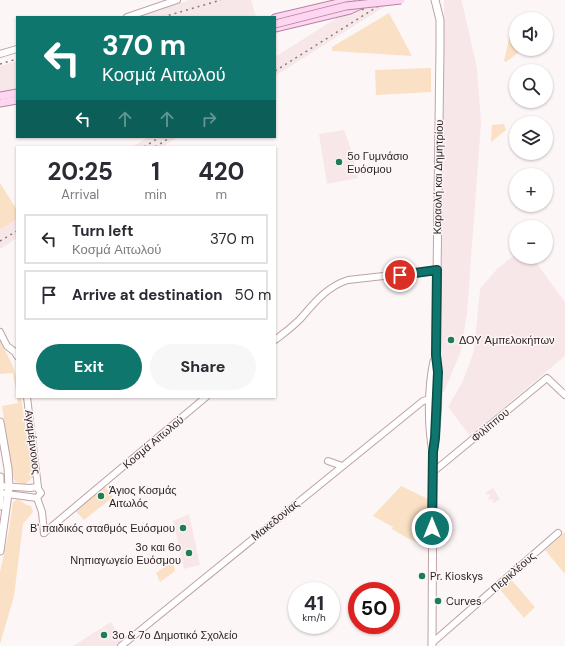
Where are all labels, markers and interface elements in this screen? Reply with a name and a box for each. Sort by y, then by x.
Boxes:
map controls [509,12,553,264]
button: sound [509,12,553,56]
text: 370 m [102,27,186,64]
icon: left [36,32,88,84]
text: Κοσμά Αιτωλού [102,63,226,87]
button: search [509,64,553,108]
icon: left [72,108,94,130]
icon: ahead [114,108,136,130]
icon: ahead [156,108,178,130]
icon: right [198,108,220,130]
button: layers [509,116,553,160]
street label: Καραολή και Δημητρίου [430,119,446,235]
place label: 5ο Γυμνάσιο Ευόσμου [347,149,408,176]
text: 20:25 [48,156,113,187]
text: 1 [151,156,160,187]
text: 420 [198,156,244,187]
marker: 5ο Γυμνάσιο Ευόσμου [334,157,344,167]
button: + [509,168,553,212]
text: Arrival [61,186,99,203]
text: min [145,186,167,203]
text: m [216,186,227,203]
button: − [509,220,553,264]
text: Turn left [72,221,133,241]
icon: left [38,228,60,250]
text: 370 m [210,229,254,249]
text: Κοσμά Αιτωλού [72,241,161,258]
pin [383,258,417,292]
icon: arrive [389,264,411,286]
icon: arrive [38,284,60,306]
text: Arrive at destination [72,285,223,305]
text: 50 m [235,285,271,305]
place label: ΔΟΥ Αμπελοκήπων [459,333,555,347]
marker: ΔΟΥ Αμπελοκήπων [446,335,456,345]
button: Exit [36,344,142,390]
button: Share [150,344,256,390]
street label: Φιλίππου [468,405,512,445]
street label: Αγαμέμνονος [22,409,44,475]
street label: Κοσμά Αιτωλού [120,412,186,472]
place label: Άγιος Κοσμάς Αιτωλός [109,483,177,510]
marker: Άγιος Κοσμάς Αιτωλός [96,491,106,501]
street label: Μακεδονίας [248,496,302,544]
position arrow [411,507,453,549]
place label: Β' παιδικός σταθμός Ευόσμου [30,521,175,535]
marker: Β' παιδικός σταθμός Ευόσμου [178,523,188,533]
place label: 3ο και 6ο Νηπιαγωγείο Ευόσμου [70,540,181,567]
marker: 3ο και 6ο Νηπιαγωγείο Ευόσμου [184,548,194,558]
street label: Περικλέους [488,549,538,595]
place label: Pr. Kioskys [430,569,483,583]
marker: Pr. Kioskys [417,571,427,581]
speed limit sign: 50 [348,582,400,634]
text: 41 [304,590,324,616]
place label: Curves [446,594,482,608]
marker: Curves [433,596,443,606]
text: km/h [302,611,326,624]
place label: 3ο & 7ο Δημοτικό Σχολείο [112,628,238,642]
marker: 3ο & 7ο Δημοτικό Σχολείο [99,630,109,640]

